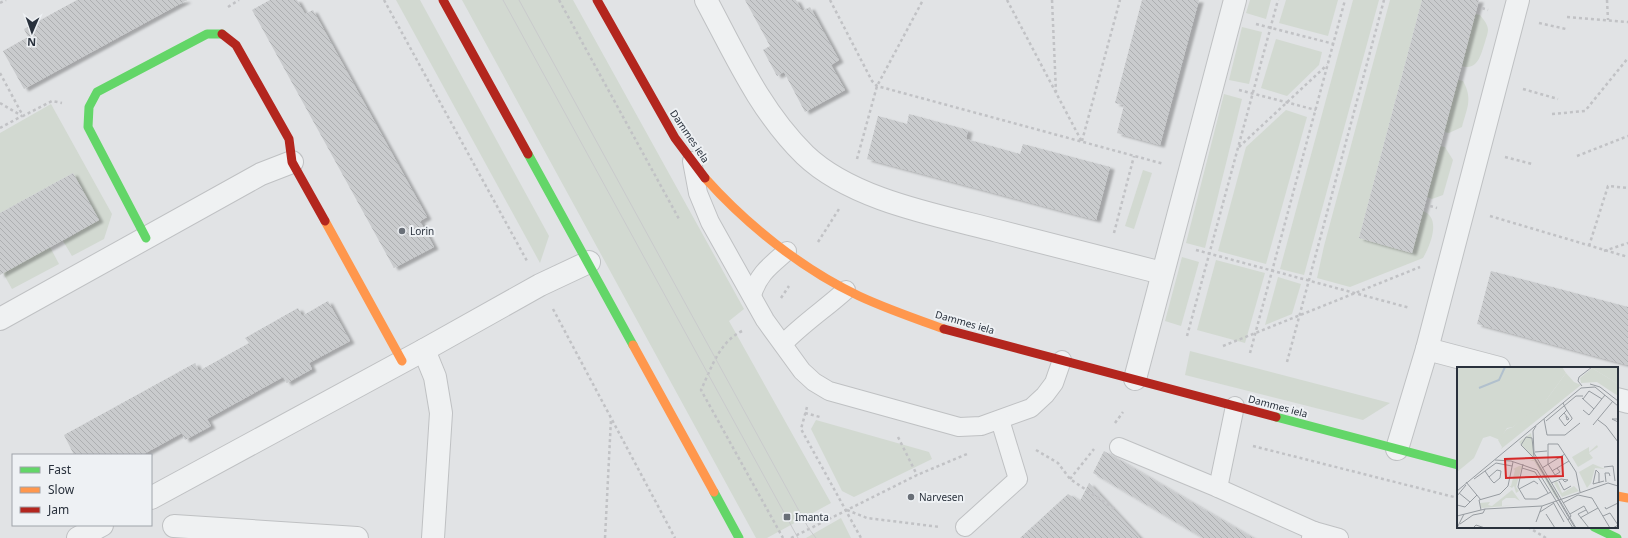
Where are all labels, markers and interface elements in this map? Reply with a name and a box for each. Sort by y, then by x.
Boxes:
north arrow [12,12,52,52]
text: N [27,35,36,50]
street label: Dammes iela [667,107,713,165]
place label: Lorin [410,224,434,238]
marker: Lorin [397,226,407,236]
street label: Dammes iela [934,307,996,337]
inset map [1457,367,1618,528]
street label: Dammes iela [1247,391,1309,421]
legend [12,454,152,526]
text: Fast [48,461,72,478]
text: Slow [48,481,75,498]
place label: Narvesen [919,490,964,504]
marker: Narvesen [906,492,916,502]
text: Jam [47,501,69,518]
place label: Imanta [795,510,829,524]
marker: Imanta [782,512,792,522]

